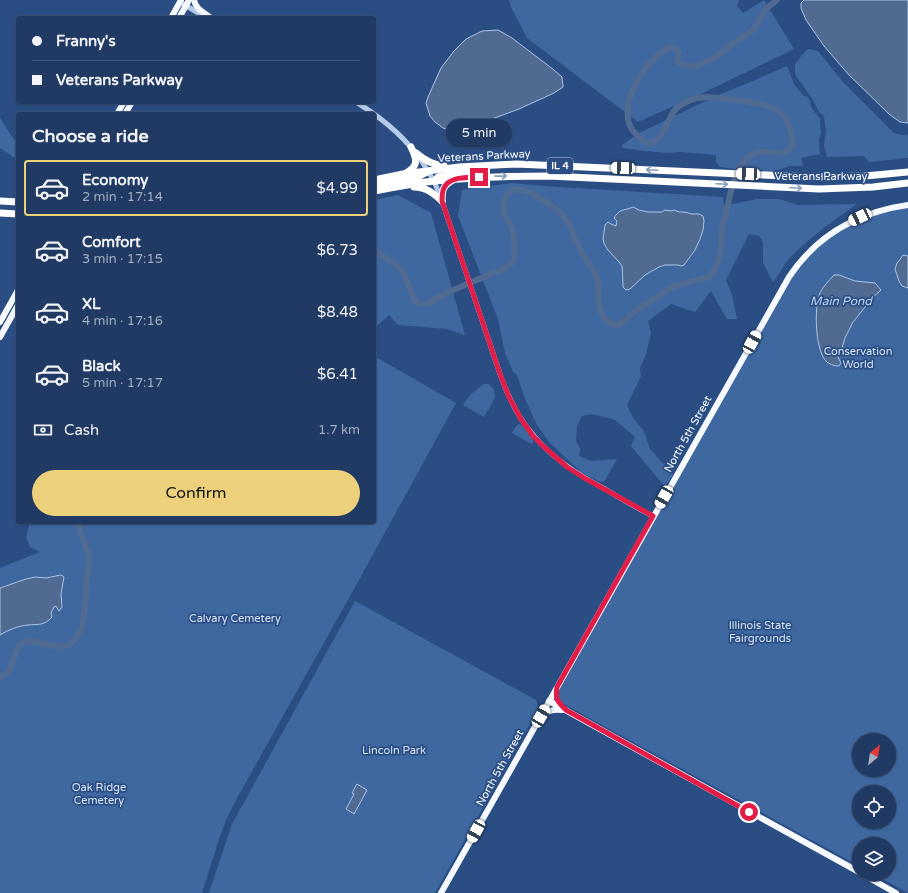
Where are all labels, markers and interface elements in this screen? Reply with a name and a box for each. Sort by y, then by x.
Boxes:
text: Franny's [56,32,116,50]
text: Veterans Parkway [56,71,183,89]
callout: 5 min [446,119,512,147]
text: Choose a ride [32,125,149,147]
text: 5 min [462,125,496,141]
street label: Veterans Parkway [437,147,531,165]
road number: IL 4 [547,158,573,174]
car [611,162,635,174]
one-way arrow [646,166,659,173]
route end [470,168,488,186]
car [736,168,760,180]
icon: car [34,170,70,206]
street label: Veterans Parkway [775,170,868,183]
text: Economy [82,171,148,189]
one-way arrow [494,172,507,180]
text: $4.99 [317,179,358,197]
one-way arrow [715,180,728,188]
one-way arrow [789,184,802,191]
text: 2 min · 17:14 [82,189,163,205]
car [847,206,873,228]
icon: car [34,232,70,268]
text: Comfort [82,233,141,251]
text: $6.73 [317,241,358,259]
text: 3 min · 17:15 [82,251,163,267]
icon: car [34,294,70,330]
water label: Main Pond [810,294,873,308]
text: XL [82,295,101,313]
text: $8.48 [317,303,358,321]
text: 4 min · 17:16 [82,313,163,329]
car [741,329,763,355]
park label: Conservation World [824,345,892,371]
icon: car [34,356,70,392]
text: Black [82,357,121,375]
text: $6.41 [317,365,358,383]
text: 5 min · 17:17 [82,375,163,391]
street label: North 5th Street [662,393,714,475]
icon: cash [32,419,54,441]
text: Cash [64,421,99,439]
text: 1.7 km [318,422,360,438]
button: Confirm [32,470,360,516]
car [653,484,675,510]
park label: Calvary Cemetery [189,612,281,625]
park label: Illinois State Fairgrounds [729,619,791,645]
car [530,703,552,729]
street label: North 5th Street [474,727,526,809]
north arrow [852,733,896,777]
map controls [852,733,896,881]
park label: Lincoln Park [362,744,426,757]
park label: Oak Ridge Cemetery [72,781,126,807]
button: locate [852,785,896,829]
route start [740,803,758,821]
car [465,818,487,844]
button: layers [852,837,896,881]

